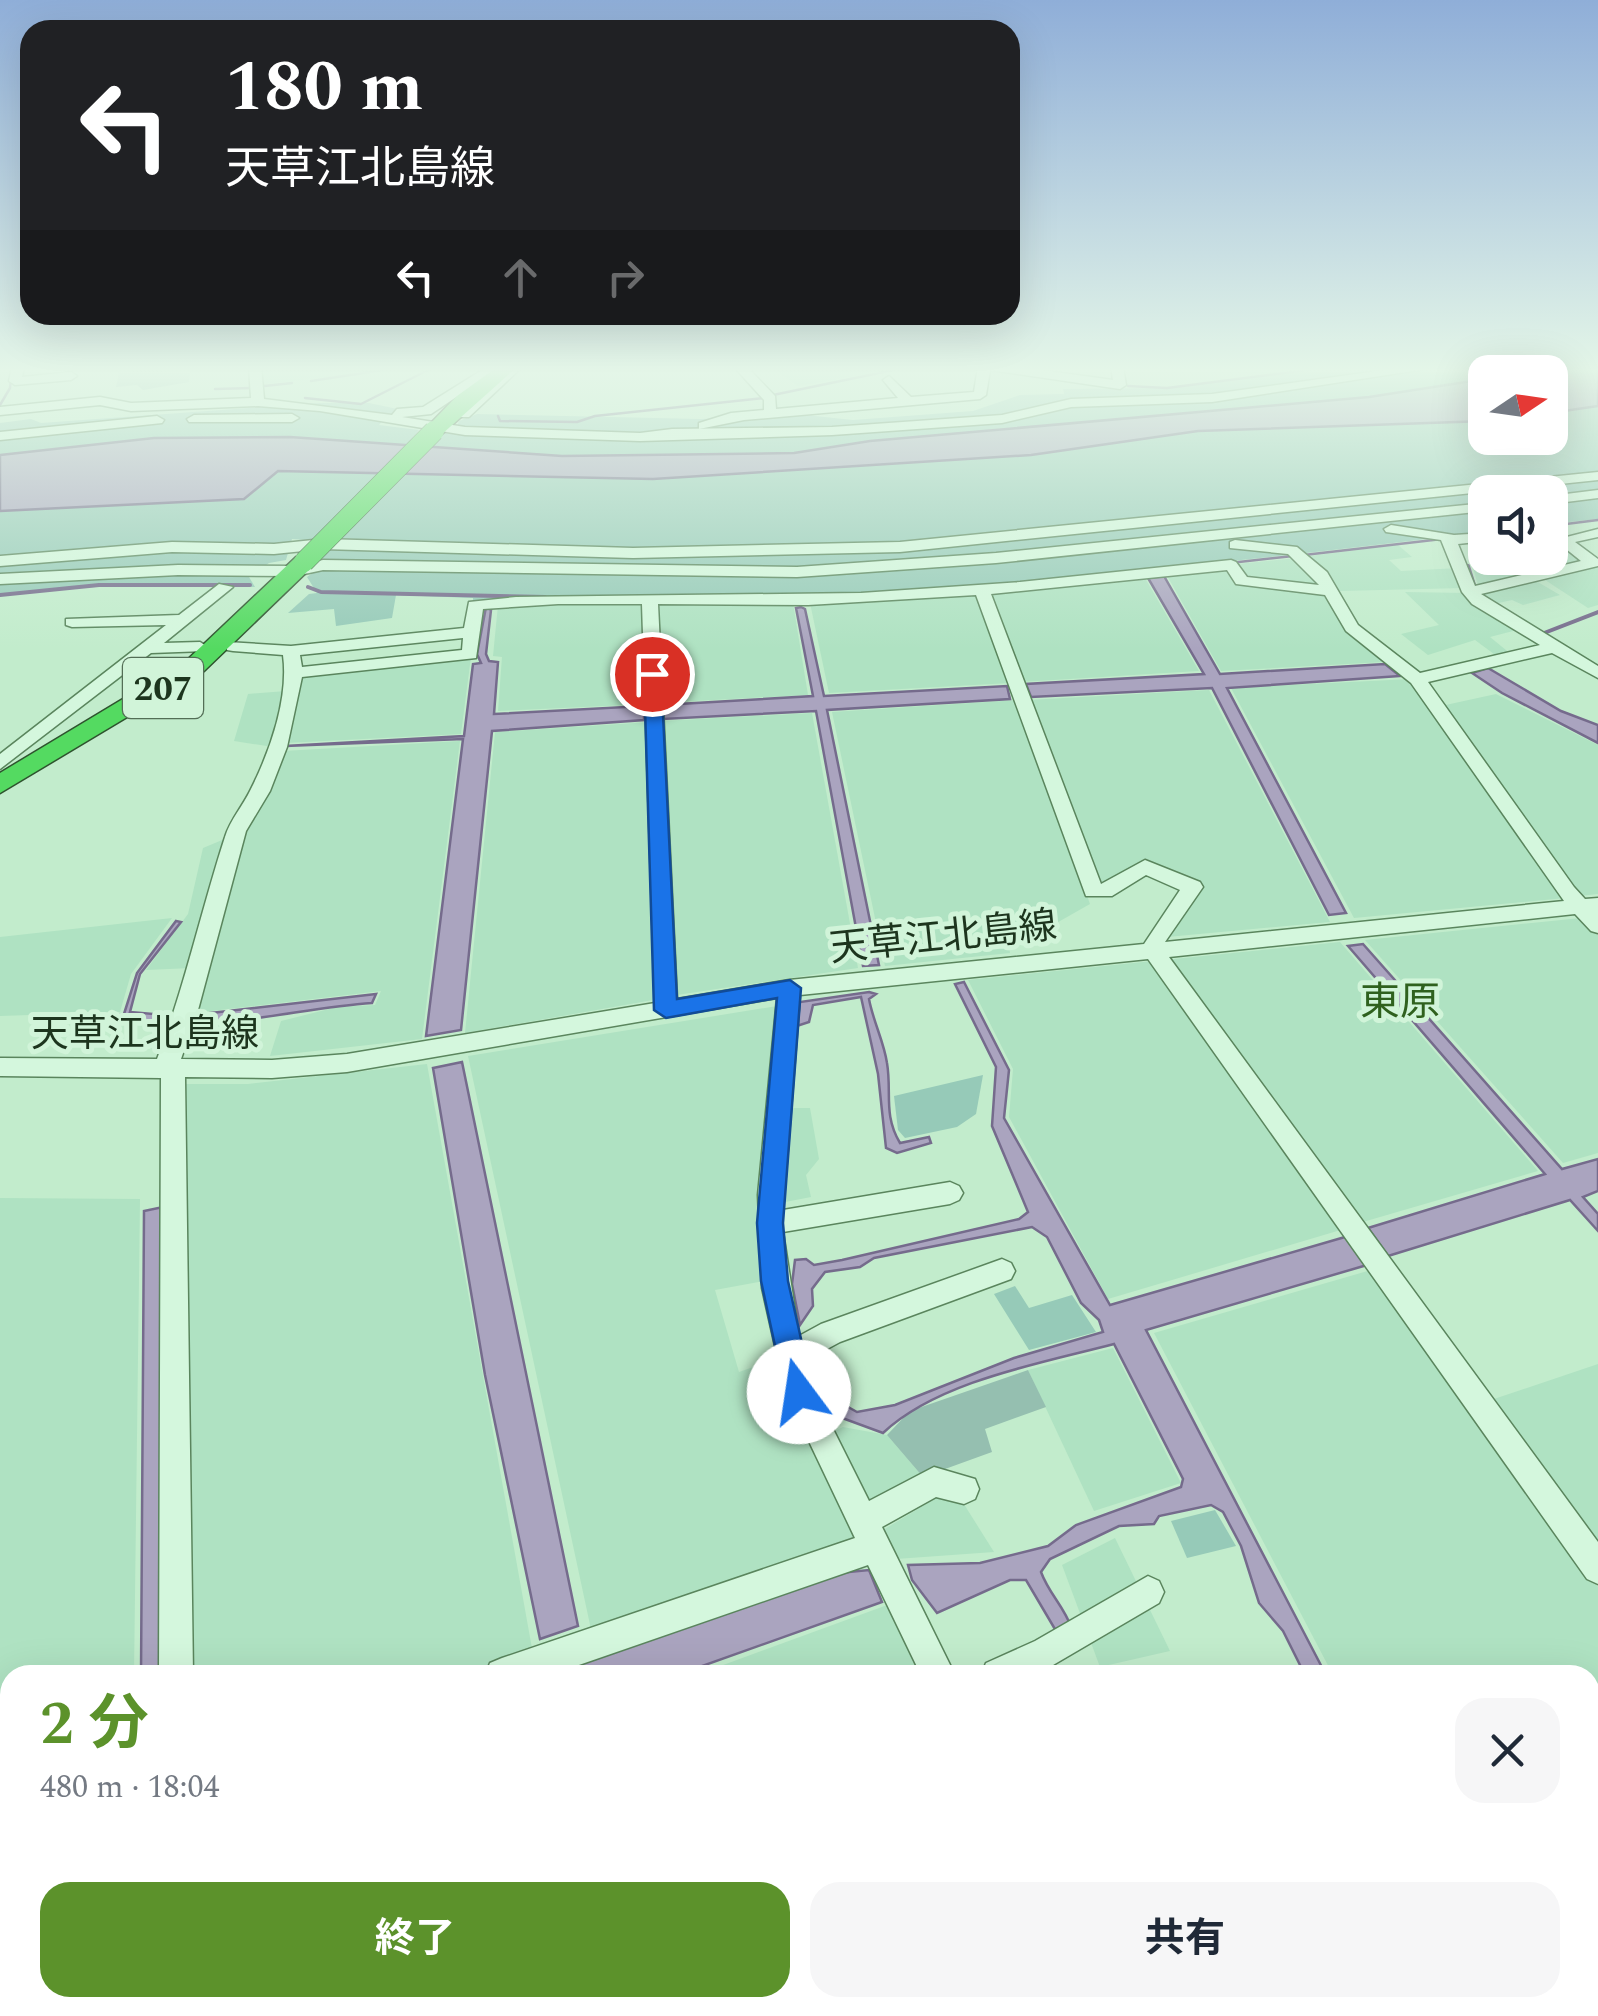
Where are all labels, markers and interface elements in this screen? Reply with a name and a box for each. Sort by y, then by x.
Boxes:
text: 180 m [225,35,423,141]
icon: left [60,60,190,190]
text: 天草江北島線 [225,135,495,204]
icon: left [388,250,443,305]
icon: ahead [493,250,548,305]
icon: right [598,250,653,305]
north arrow [1468,355,1568,455]
map controls [1468,355,1568,575]
button: sound [1468,475,1568,575]
pin [610,632,695,717]
icon: arrive [625,647,680,702]
road number: 207 [123,658,203,718]
street label: 天草江北島線 [827,897,1060,979]
district label: 東原 [1360,973,1440,1034]
street label: 天草江北島線 [31,1006,259,1064]
position arrow [747,1340,851,1444]
text: 2 分 [40,1679,149,1771]
button: close [1455,1698,1560,1803]
text: 480 m · 18:04 [40,1763,220,1812]
button: 終了 [40,1882,790,1997]
button: 共有 [810,1882,1560,1997]

